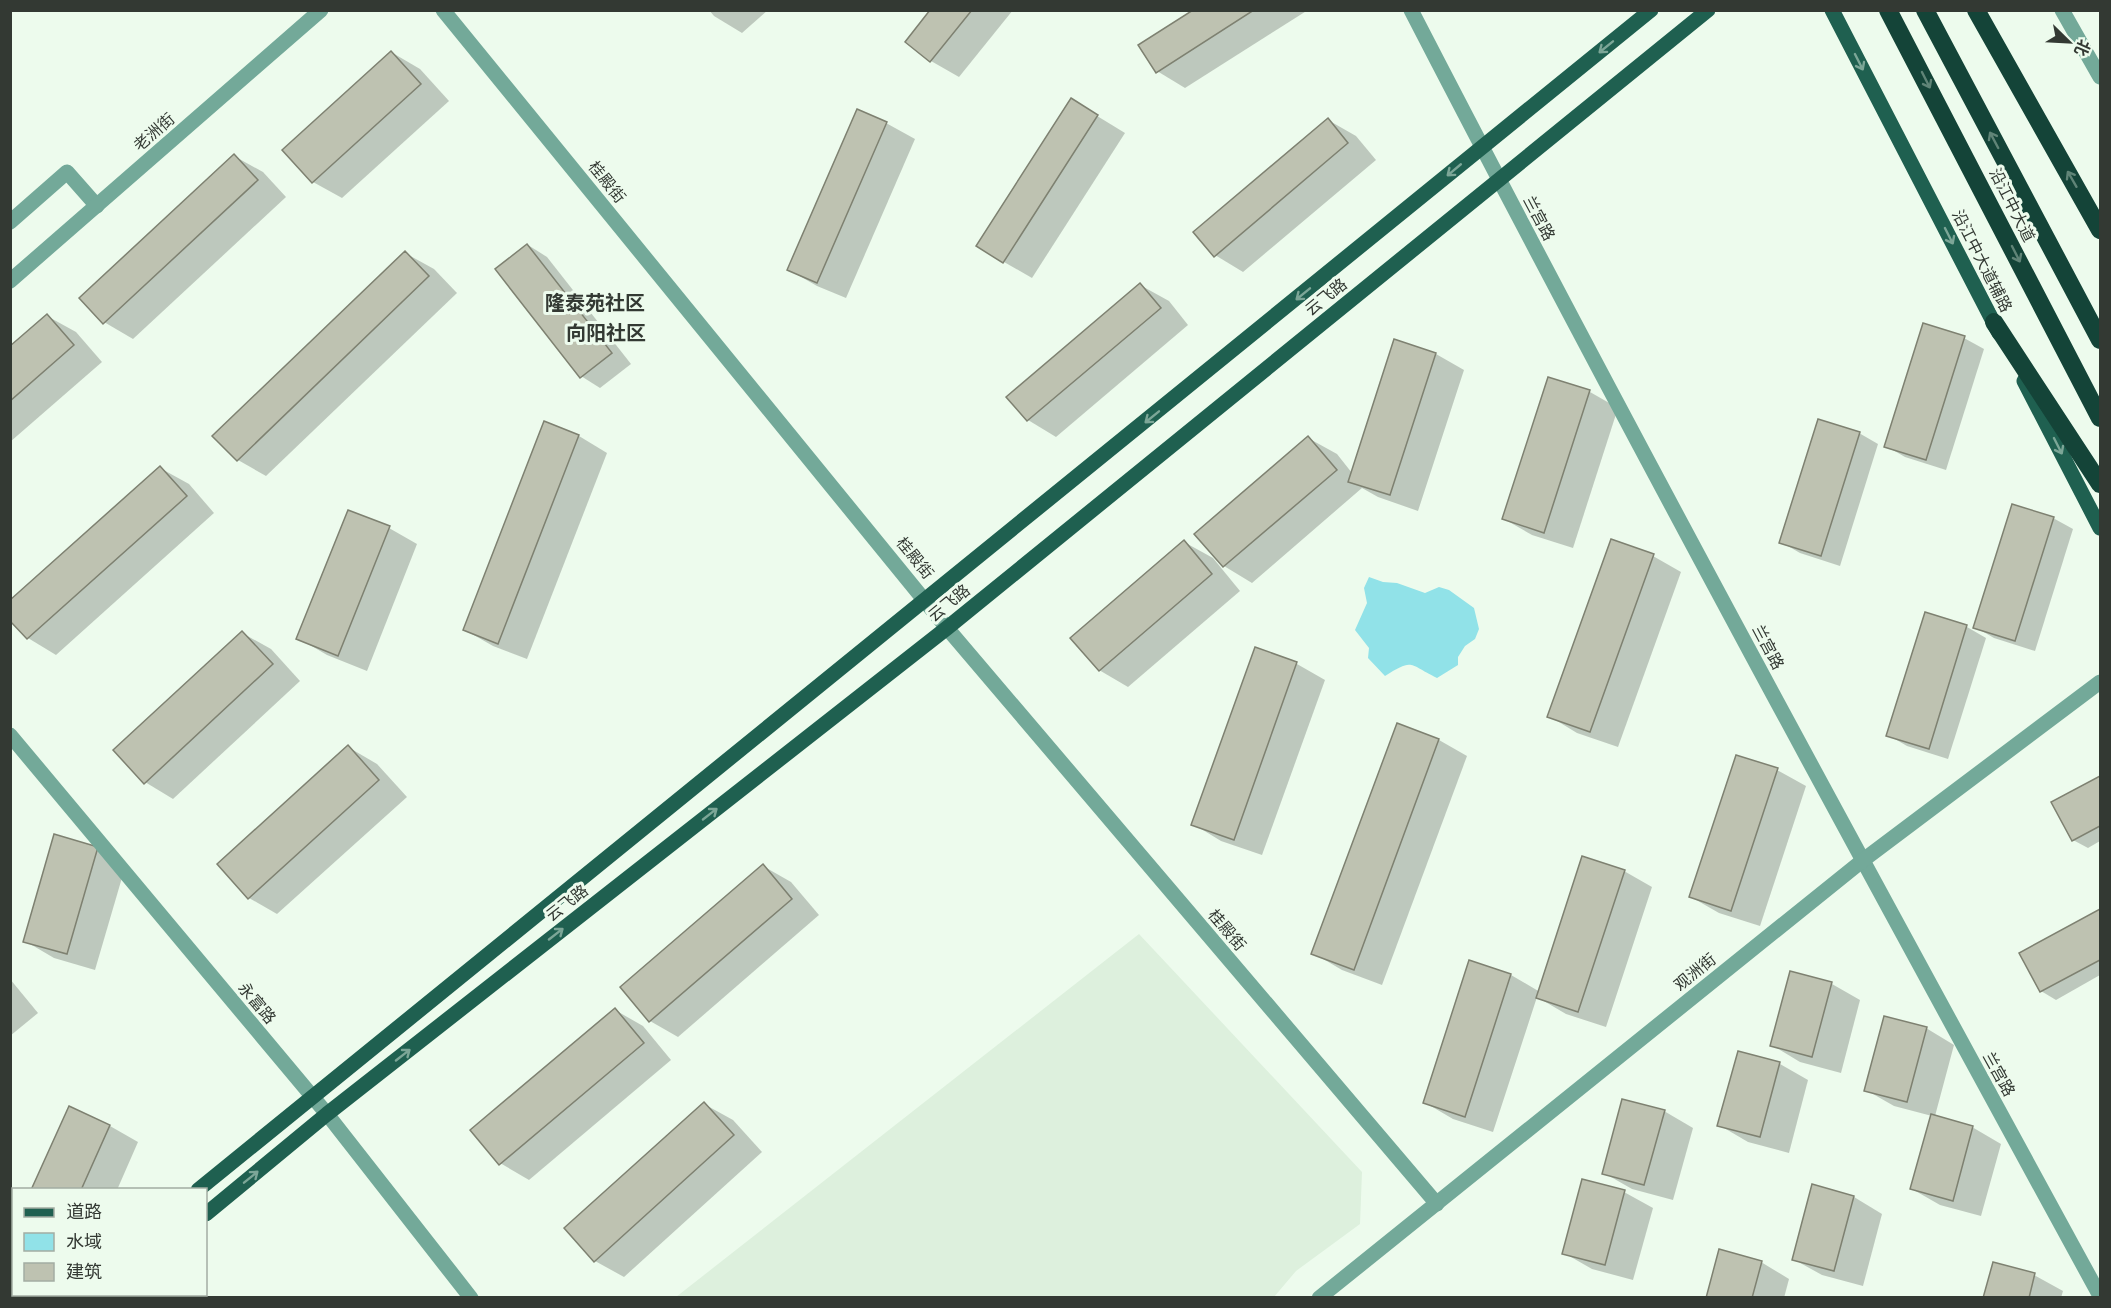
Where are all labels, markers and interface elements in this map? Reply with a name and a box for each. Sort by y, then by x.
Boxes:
north arrow [2039,12,2099,72]
text: 北 [2070,37,2094,59]
one-way arrow [1598,41,1614,54]
one-way arrow [1854,53,1865,71]
one-way arrow [1921,71,1932,89]
street label: 老洲街 [130,109,178,155]
one-way arrow [1988,132,1999,150]
street label: 桂殿街 [585,157,629,207]
one-way arrow [1446,163,1462,176]
street label: 沿江中大道 [1985,165,2039,245]
one-way arrow [2065,171,2077,188]
street label: 兰宫路 [1519,192,1559,244]
street label: 沿江中大道辅路 [1948,207,2016,315]
one-way arrow [1944,226,1955,244]
one-way arrow [2010,244,2022,262]
street label: 云飞路 [1301,275,1351,319]
one-way arrow [1296,287,1312,300]
district label: 隆泰苑社区 [545,291,645,315]
district label: 向阳社区 [566,321,646,345]
one-way arrow [1144,410,1160,423]
one-way arrow [2052,437,2064,454]
street label: 桂殿街 [893,533,937,583]
street label: 云飞路 [924,581,974,625]
street label: 兰宫路 [1748,621,1788,673]
one-way arrow [701,807,717,820]
street label: 云飞路 [542,881,592,925]
street label: 桂殿街 [1204,906,1250,954]
one-way arrow [548,928,564,941]
street label: 观洲街 [1670,950,1720,994]
street label: 永富路 [234,979,280,1027]
one-way arrow [395,1048,411,1061]
street label: 兰宫路 [1979,1048,2019,1100]
one-way arrow [243,1170,258,1184]
legend [12,1188,207,1296]
text: 道路 [66,1201,102,1222]
text: 水域 [66,1231,102,1252]
text: 建筑 [66,1261,102,1282]

